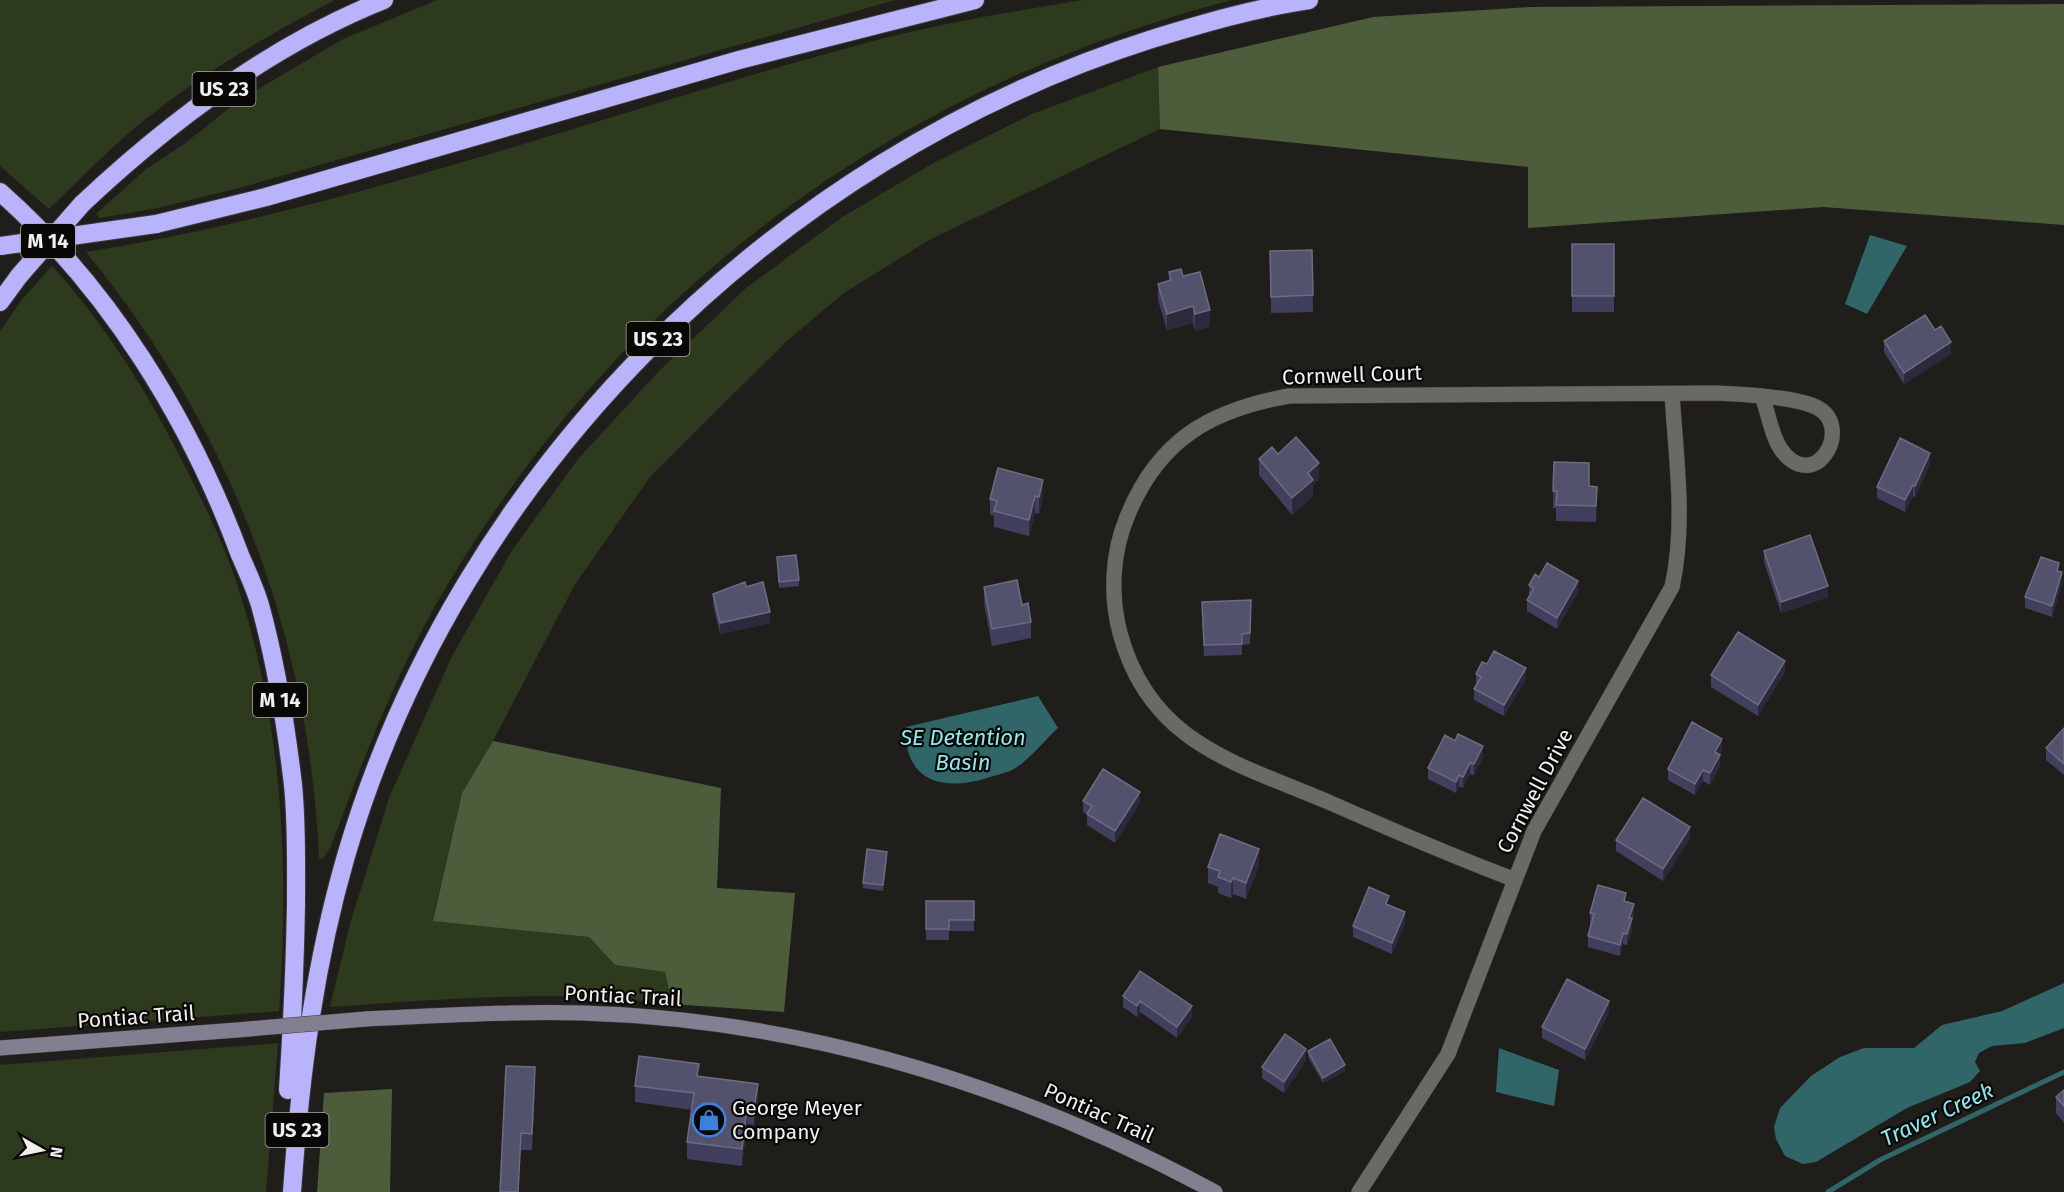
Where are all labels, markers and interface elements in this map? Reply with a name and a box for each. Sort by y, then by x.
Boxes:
road number: US 23 [192,72,256,106]
road number: M 14 [21,224,75,258]
road number: US 23 [626,322,690,356]
street label: Cornwell Court [1282,360,1423,390]
road number: M 14 [253,683,307,717]
water label: SE Detention Basin [899,724,1026,776]
street label: Cornwell Drive [1491,724,1579,858]
street label: Pontiac Trail [564,980,682,1012]
street label: Pontiac Trail [76,1000,196,1034]
street label: Pontiac Trail [1040,1077,1158,1149]
water label: Traver Creek [1877,1077,1998,1152]
place label: George Meyer Company [732,1095,862,1145]
shop icon: George Meyer Company [691,1102,727,1138]
road number: US 23 [266,1113,328,1147]
north arrow [12,1120,72,1180]
text: N [46,1146,67,1159]

